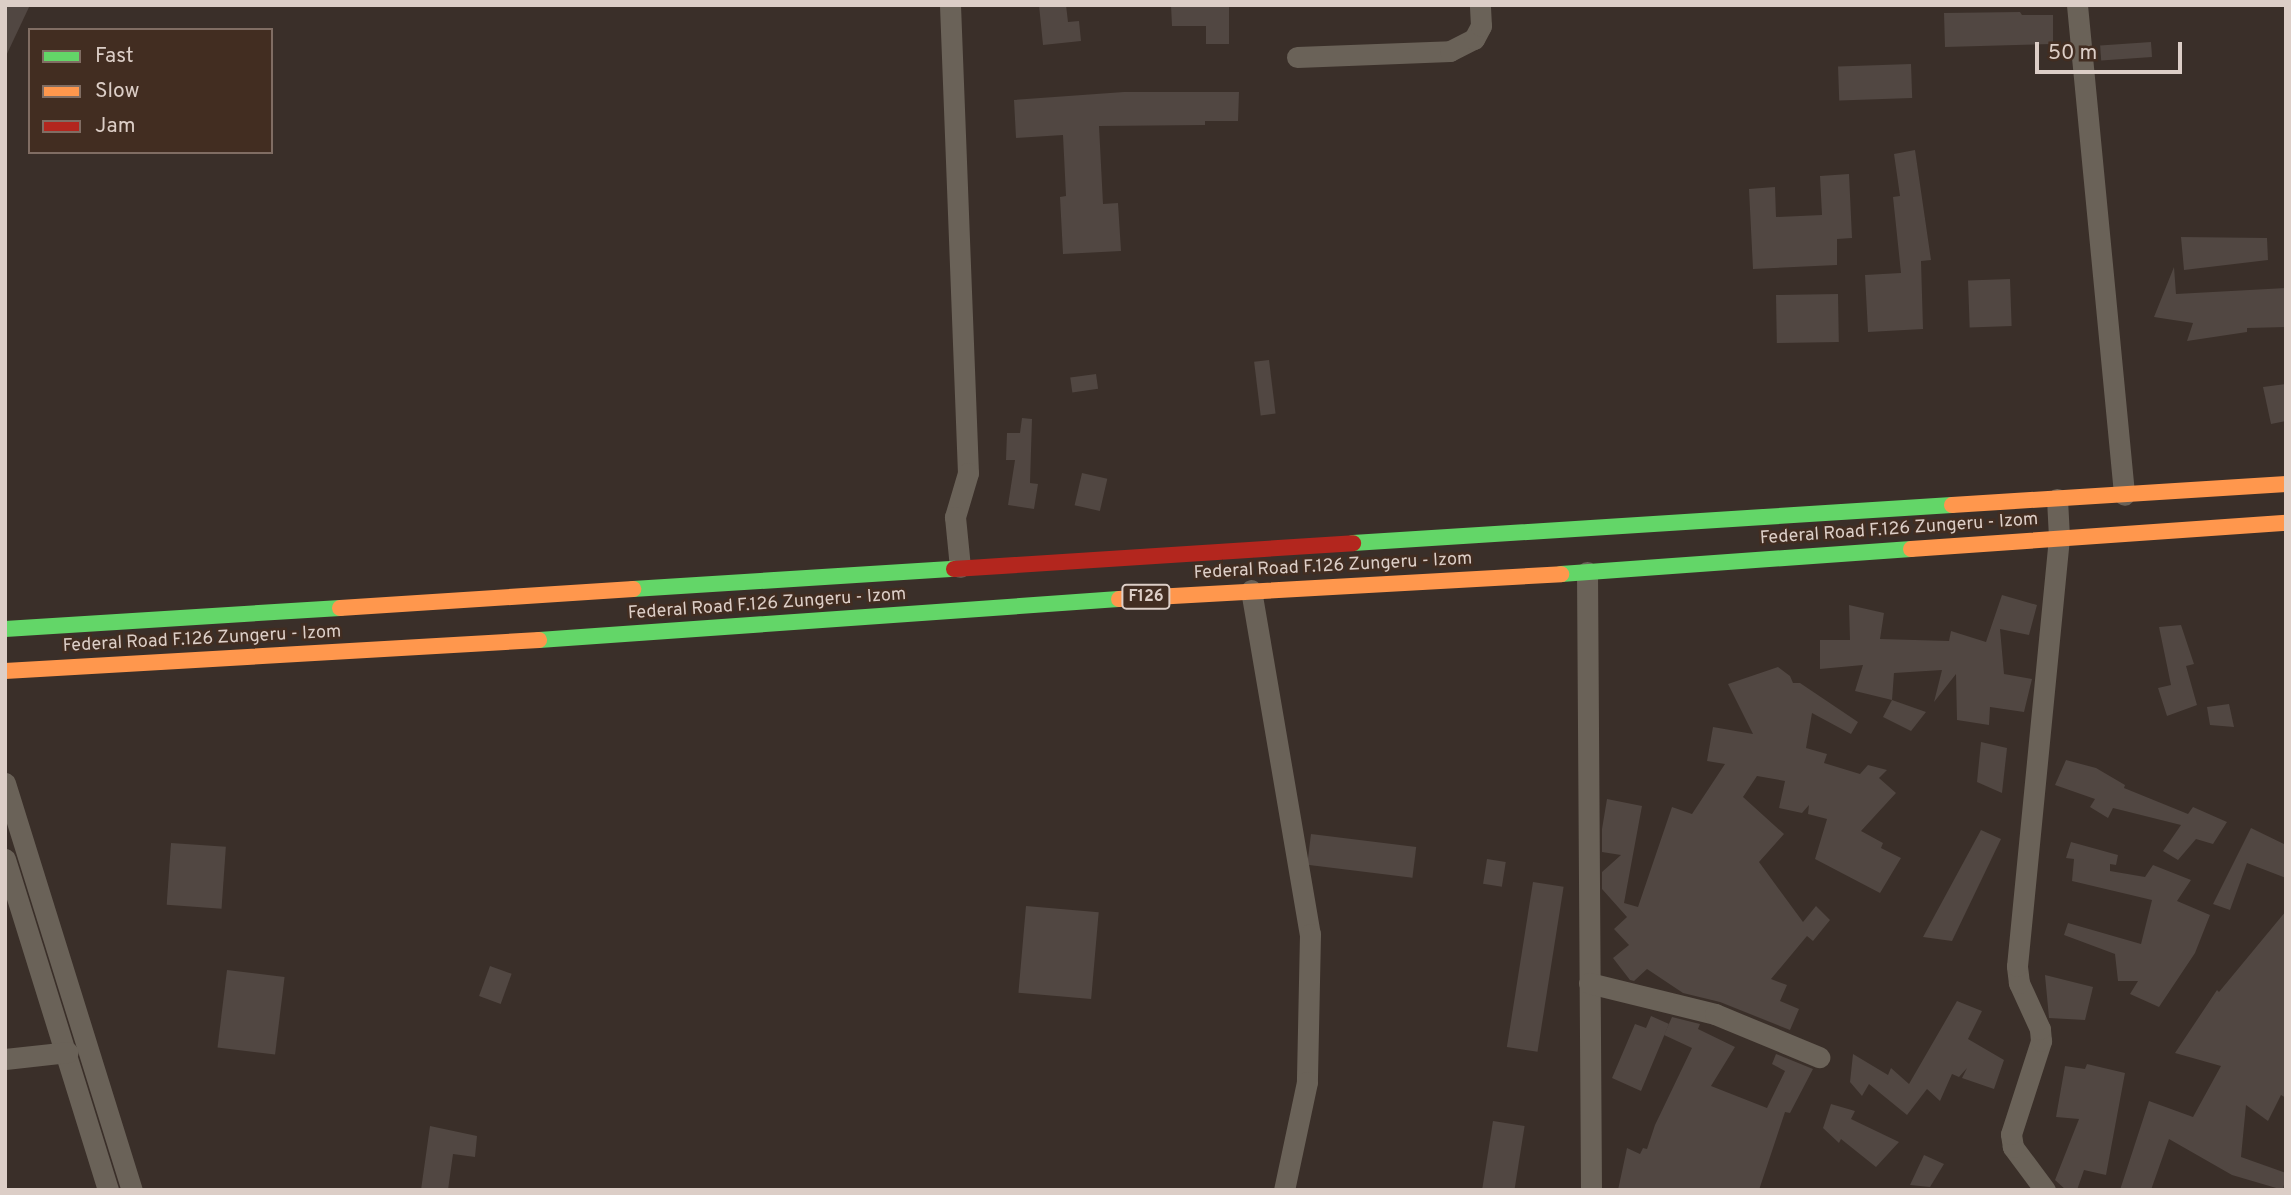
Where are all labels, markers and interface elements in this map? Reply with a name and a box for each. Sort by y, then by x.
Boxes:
legend [28,28,273,154]
scale bar [2039,28,2186,72]
text: 50 m [2048,40,2097,67]
text: Fast [95,43,134,70]
text: Slow [95,78,140,105]
text: Jam [95,113,136,140]
street label: Federal Road F.126 Zungeru - Izom [1759,510,2039,550]
street label: Federal Road F.126 Zungeru - Izom [1193,549,1473,585]
road number: F126 [1120,584,1172,610]
street label: Federal Road F.126 Zungeru - Izom [627,585,907,625]
street label: Federal Road F.126 Zungeru - Izom [62,622,342,658]

